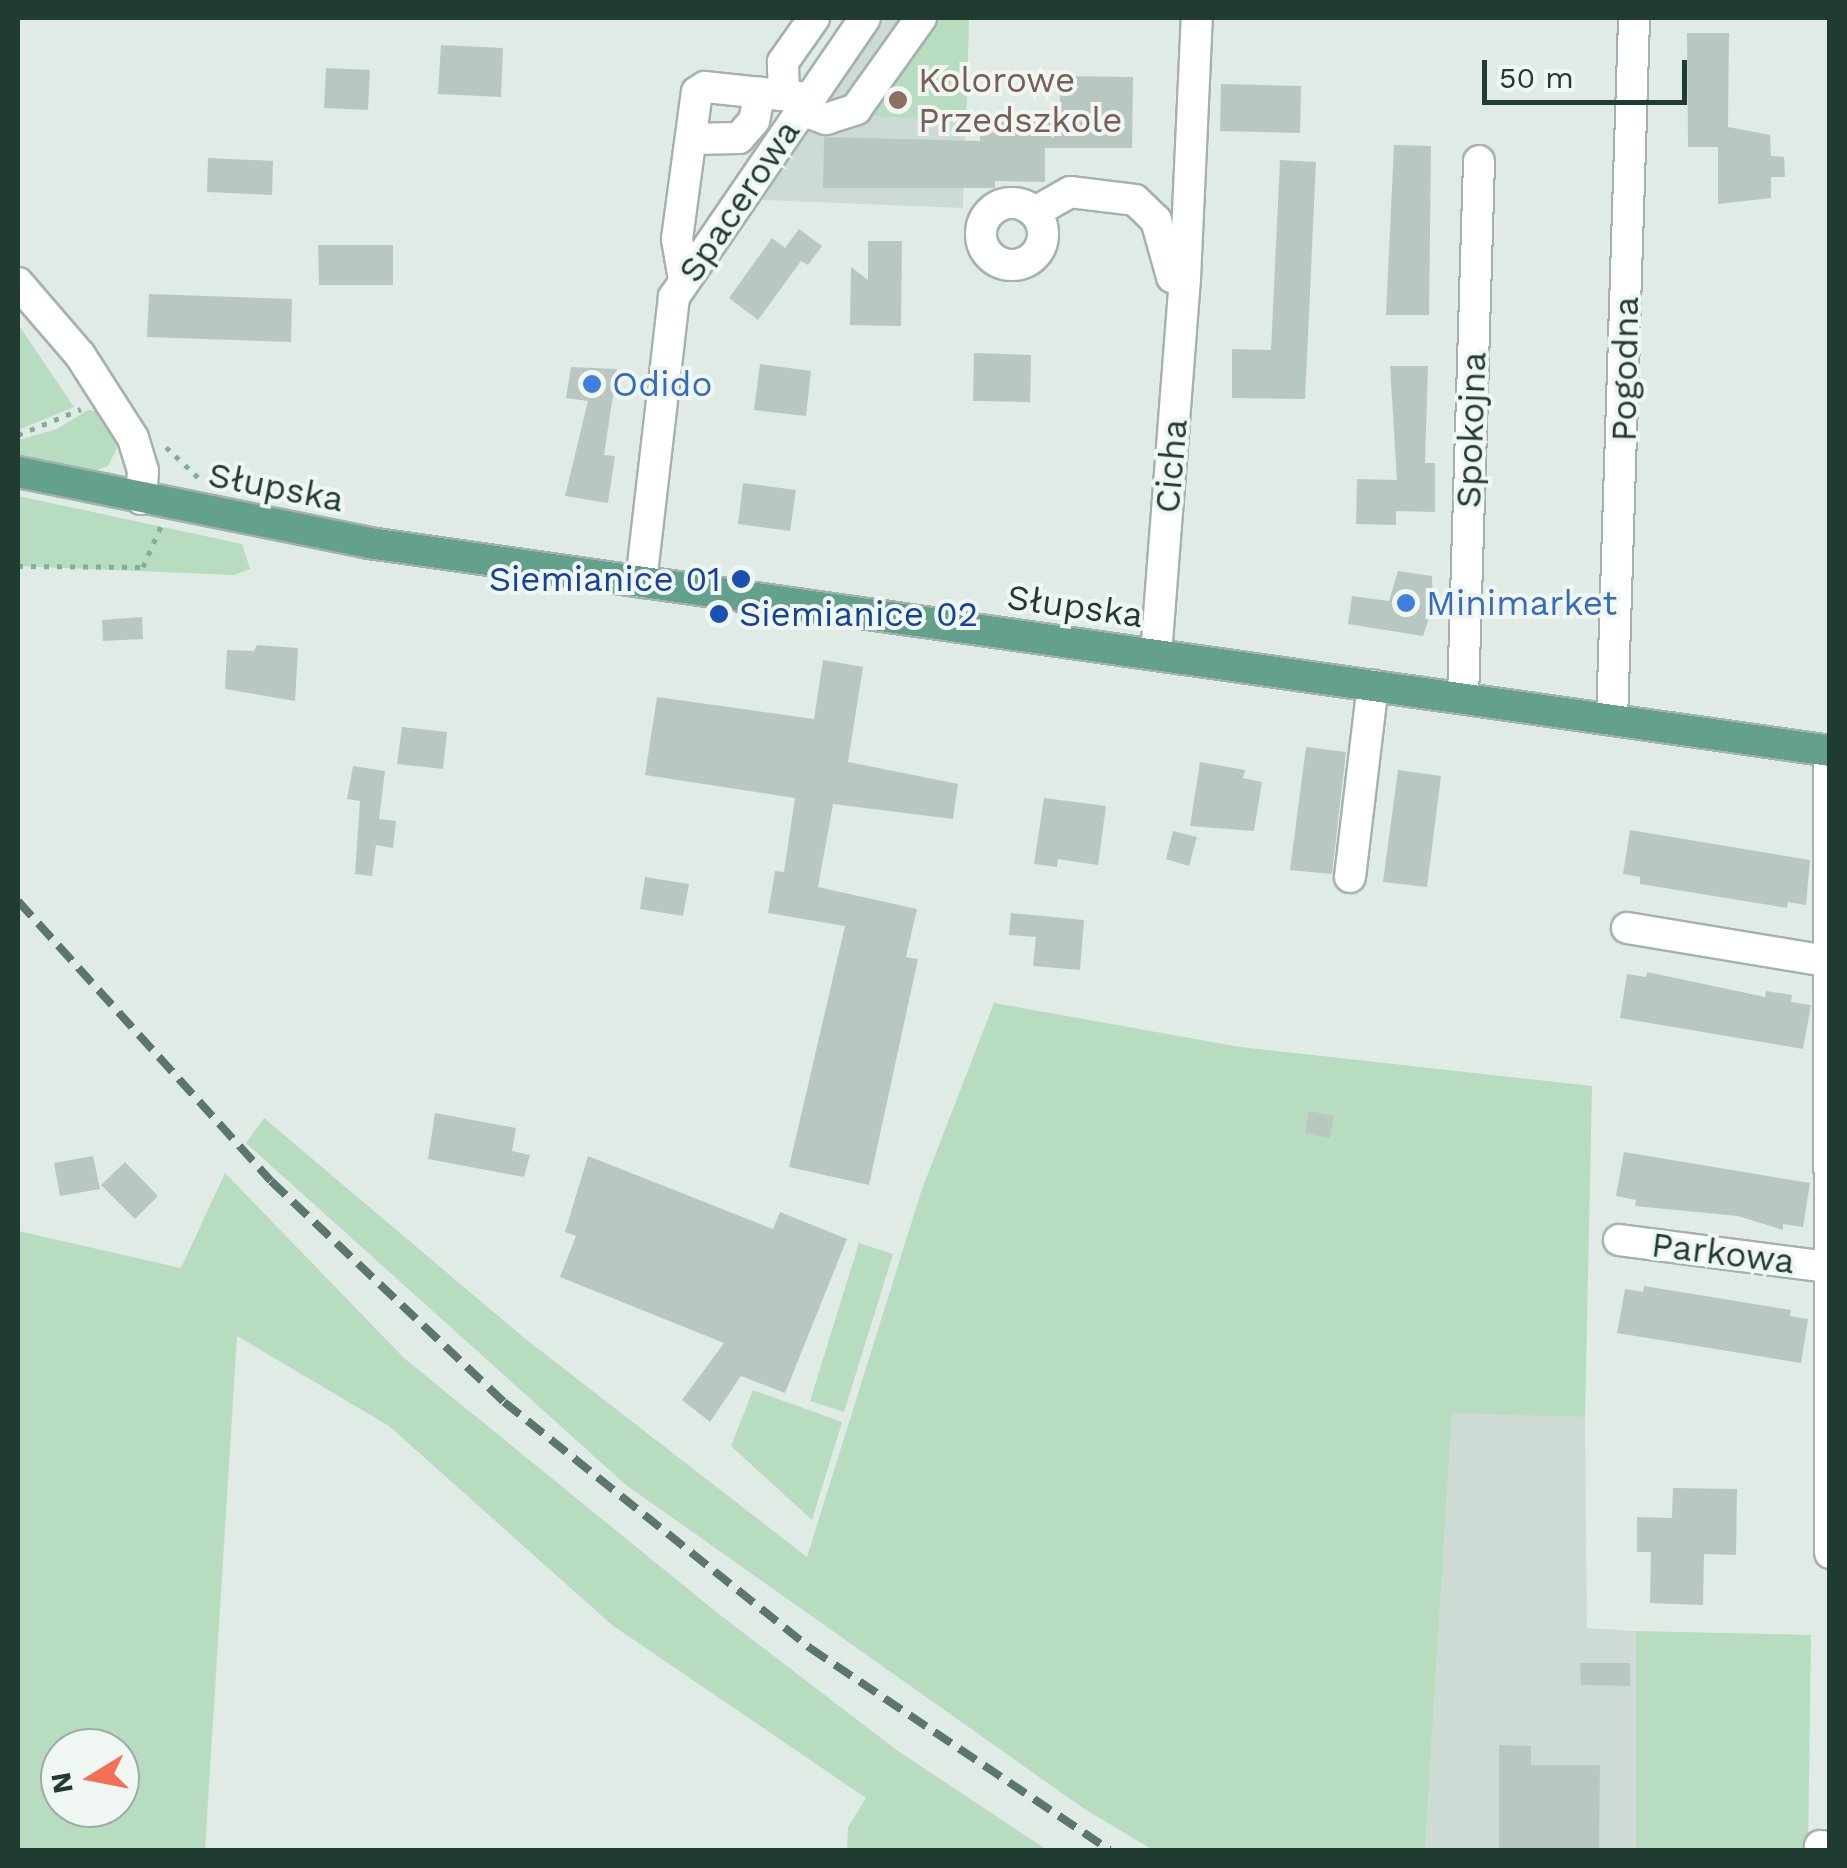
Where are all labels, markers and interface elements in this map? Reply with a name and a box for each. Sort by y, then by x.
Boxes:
scale bar [1487,40,1692,102]
place label: Kolorowe Przedszkole [918,59,1122,141]
text: 50 m [1499,60,1574,95]
marker: Kolorowe Przedszkole [887,89,909,111]
street label: Spacerowa [669,112,809,290]
street label: Pogodna [1603,296,1647,442]
street label: Spokojna [1447,351,1495,509]
place label: Odido [612,363,712,405]
marker: Odido [581,373,603,395]
street label: Cicha [1146,417,1196,515]
street label: Słupska [205,453,347,521]
place label: Siemianice 01 [489,558,721,600]
marker: Siemianice 01 [730,568,752,590]
street label: Słupska [1004,576,1146,636]
place label: Minimarket [1426,582,1617,624]
marker: Minimarket [1395,592,1417,614]
place label: Siemianice 02 [739,593,978,635]
marker: Siemianice 02 [708,603,730,625]
street label: Parkowa [1649,1223,1797,1283]
north arrow [40,1728,140,1828]
text: N [44,1770,80,1796]

